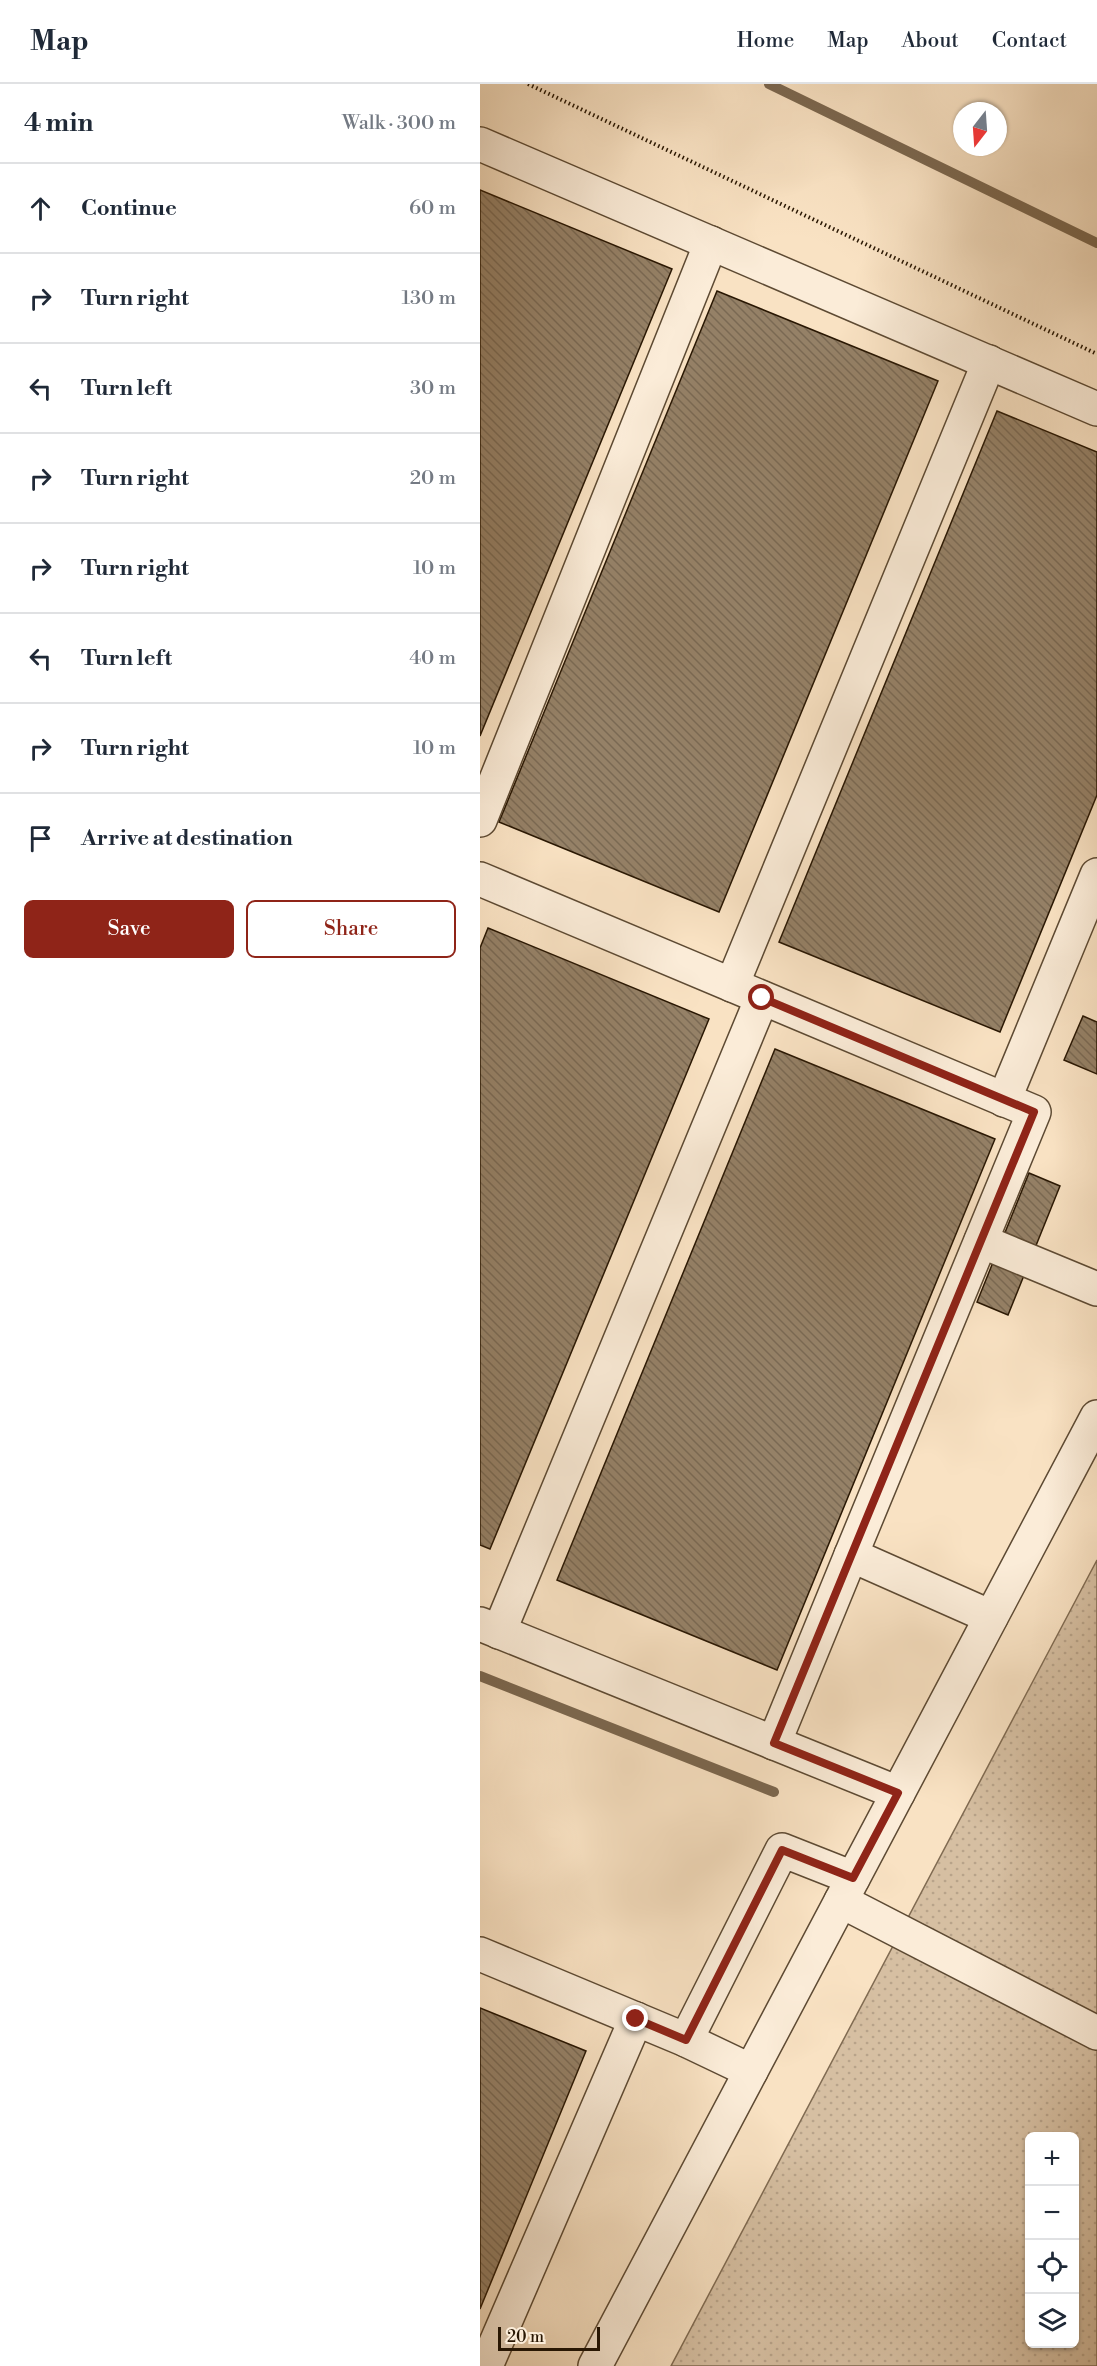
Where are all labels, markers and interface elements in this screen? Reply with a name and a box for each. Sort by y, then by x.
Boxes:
text: Map [30,24,89,59]
text: Home [737,28,794,54]
text: Map [827,28,869,54]
text: About [902,28,959,54]
text: Contact [992,28,1067,54]
north arrow [953,102,1007,156]
text: 4 min [24,107,94,139]
text: Walk · 300 m [342,111,456,136]
icon: ahead [24,192,57,225]
text: Continue [81,195,177,222]
text: 60 m [409,196,456,221]
icon: right [24,282,57,315]
text: Turn right [81,285,189,312]
text: 130 m [401,286,456,311]
icon: left [24,372,57,405]
text: Turn left [81,375,172,402]
text: 30 m [410,376,456,401]
icon: right [24,462,57,495]
text: Turn right [81,465,189,492]
text: 20 m [410,466,456,491]
icon: right [24,552,57,585]
text: Turn right [81,555,189,582]
text: 10 m [413,556,456,581]
icon: left [24,642,57,675]
text: Turn left [81,645,172,672]
text: 40 m [409,646,456,671]
icon: right [24,732,57,765]
text: Turn right [81,735,189,762]
text: 10 m [413,736,456,761]
icon: arrive [24,822,57,855]
text: Arrive at destination [81,825,293,852]
button: Save [24,900,234,958]
button: Share [246,900,456,958]
route start [748,984,774,1010]
route end [622,2005,648,2031]
map controls [1025,2132,1079,2348]
button: + [1025,2132,1079,2186]
button: − [1025,2186,1079,2240]
button: locate [1025,2240,1079,2294]
button: layers [1025,2294,1079,2348]
scale bar [498,2324,600,2352]
text: 20 m [507,2327,544,2347]

